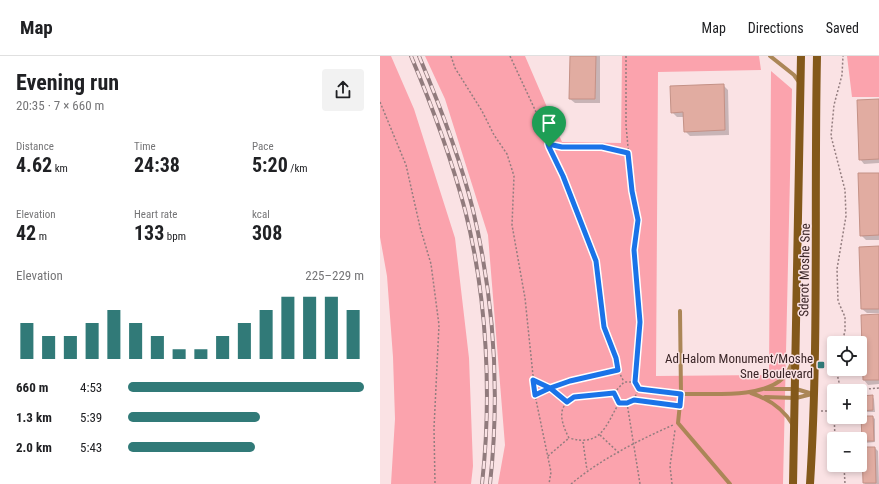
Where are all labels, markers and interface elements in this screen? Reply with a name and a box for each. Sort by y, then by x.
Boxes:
text: Map [20,16,53,39]
text: Map [702,20,726,36]
text: Directions [748,20,804,36]
text: Saved [826,20,859,36]
button: share [322,69,364,111]
text: Evening run [16,70,119,95]
text: 20:35 · 7 × 660 m [16,98,104,113]
pin [532,106,566,147]
icon: arrive [538,112,560,134]
text: Distance [16,140,54,153]
text: Time [134,140,156,153]
text: Pace [252,140,274,153]
text: 4.62 [16,153,52,177]
text: 24:38 [134,153,180,177]
text: 5:20 [252,153,288,177]
text: km [52,162,68,175]
text: /km [288,162,308,175]
text: Elevation [16,208,56,221]
text: Heart rate [134,208,177,221]
text: kcal [252,208,270,221]
text: 42 [16,221,36,245]
text: 133 [134,221,164,245]
text: 308 [252,221,282,245]
street label: Sderot Moshe Sne [796,223,813,317]
text: m [36,230,47,243]
text: bpm [164,230,186,243]
text: Elevation [16,268,63,283]
text: 225–229 m [305,268,364,283]
map controls [827,336,867,472]
button: locate [827,336,867,376]
place label: Ad Halom Monument/Moshe Sne Boulevard [665,351,813,381]
marker: Ad Halom Monument/Moshe Sne Boulevard [816,360,826,370]
text: 660 m [16,380,48,395]
text: 4:53 [80,380,102,395]
button: + [827,384,867,424]
text: 1.3 km [16,410,52,425]
text: 5:39 [80,410,102,425]
button: − [827,432,867,472]
text: 2.0 km [16,440,52,455]
text: 5:43 [80,440,102,455]

